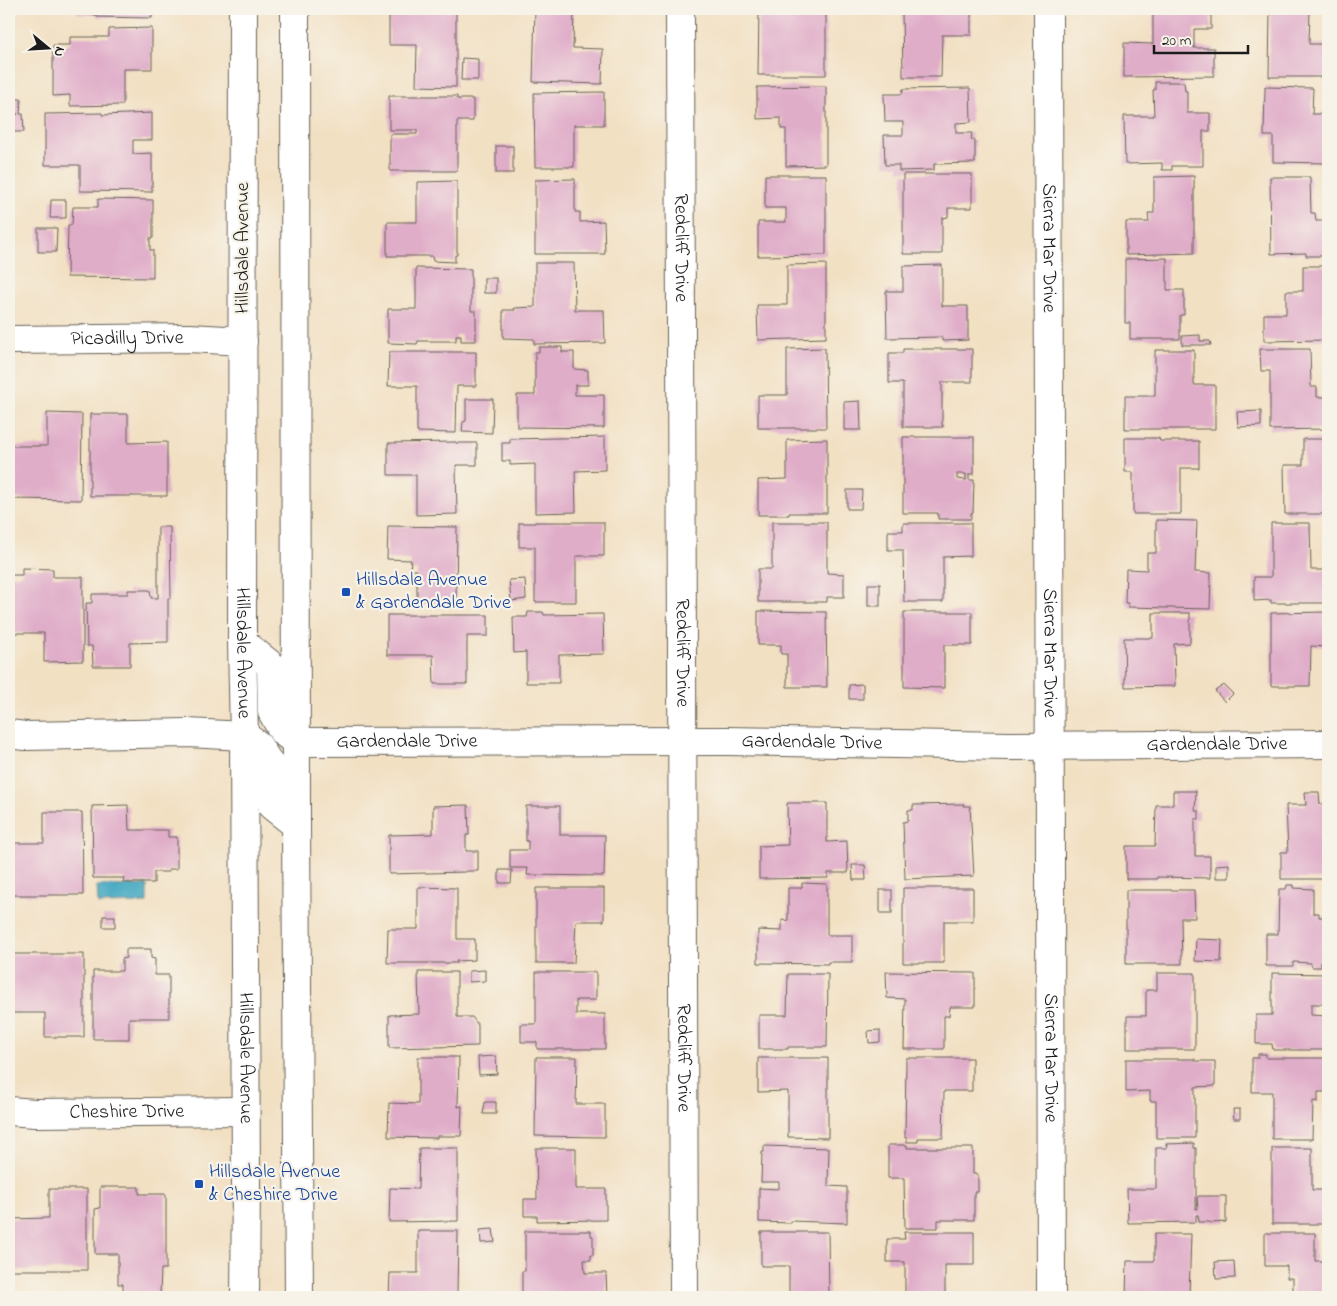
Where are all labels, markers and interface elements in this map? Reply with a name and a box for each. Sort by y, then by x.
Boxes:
north arrow [22,22,72,72]
scale bar [1154,22,1248,54]
text: 20 m [1162,30,1192,52]
text: N [47,44,70,59]
street label: Hillsdale Avenue [229,182,258,314]
street label: Sierra Mar Drive [1034,183,1063,313]
street label: Redcliff Drive [666,194,695,302]
street label: Picadilly Drive [70,324,184,354]
place label: Hillsdale Avenue & Gardendale Drive [356,566,511,618]
marker: Hillsdale Avenue & Gardendale Drive [340,586,352,598]
street label: Hillsdale Avenue [227,587,258,719]
street label: Sierra Mar Drive [1035,588,1064,718]
street label: Redcliff Drive [667,599,697,707]
street label: Gardendale Drive [337,727,477,756]
street label: Gardendale Drive [741,727,883,758]
street label: Gardendale Drive [1146,730,1288,760]
street label: Hillsdale Avenue [231,992,260,1124]
street label: Sierra Mar Drive [1036,993,1065,1123]
street label: Redcliff Drive [669,1004,698,1112]
street label: Cheshire Drive [69,1097,184,1127]
place label: Hillsdale Avenue & Cheshire Drive [209,1158,340,1210]
marker: Hillsdale Avenue & Cheshire Drive [193,1178,205,1190]

